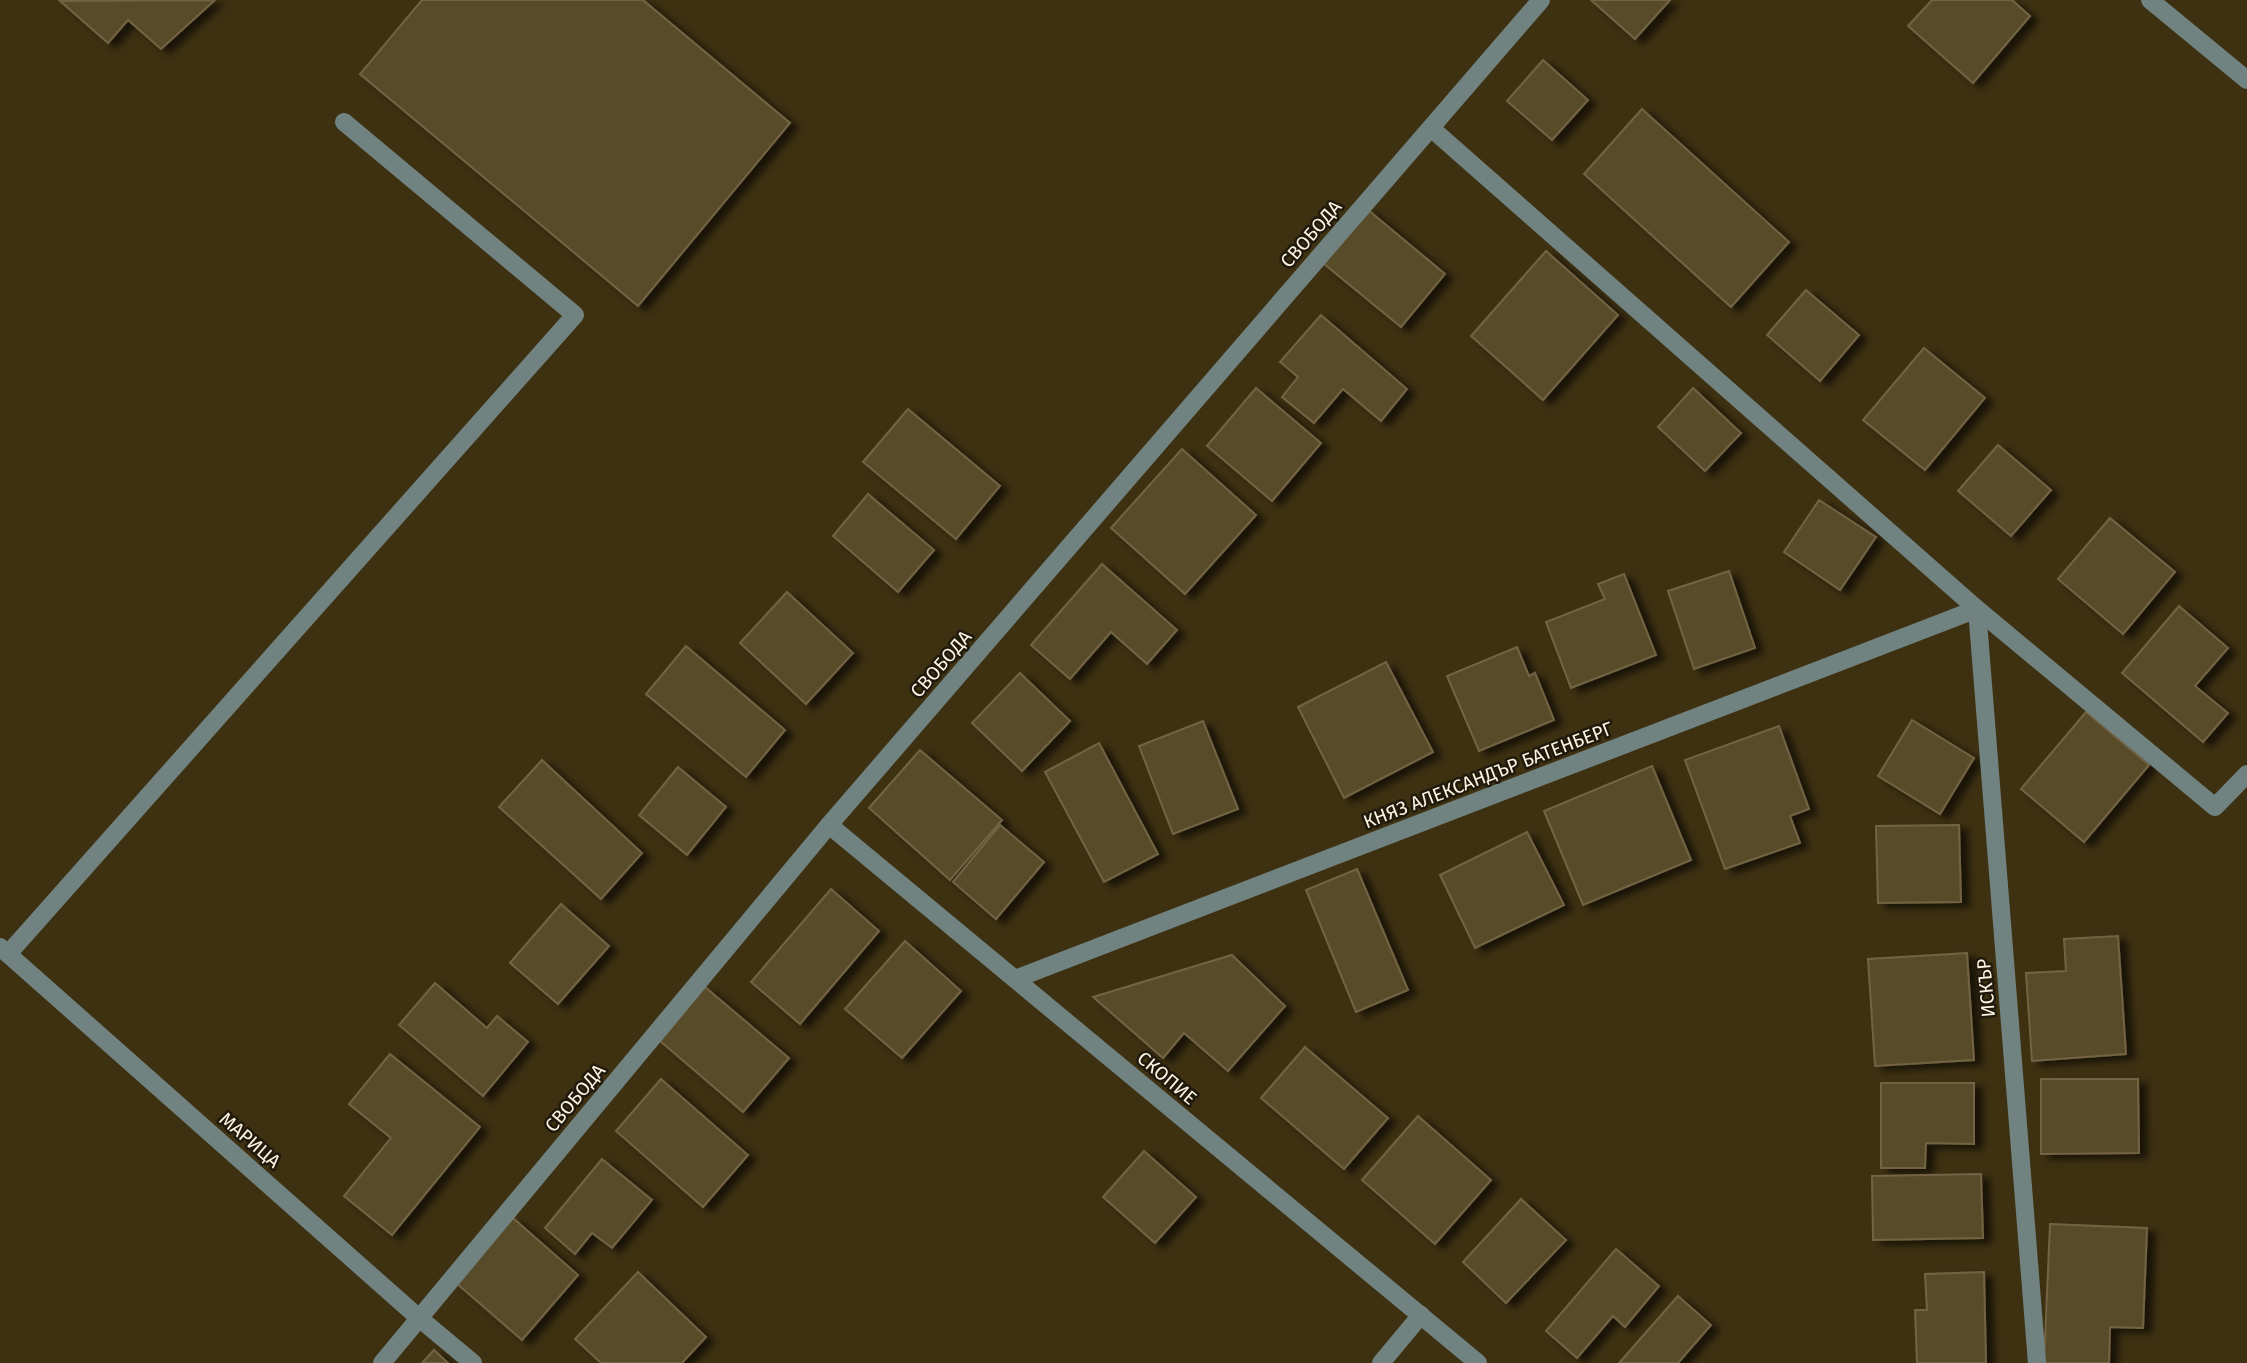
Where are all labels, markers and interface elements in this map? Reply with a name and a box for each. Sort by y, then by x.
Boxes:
street label: СВОБОДА [1275,196,1347,272]
street label: СВОБОДА [905,626,977,702]
street label: КНЯЗ АЛЕКСАНДЪР БАТЕНБЕРГ [1360,717,1616,833]
street label: ИСКЪР [1972,958,2000,1018]
street label: СКОПИЕ [1133,1046,1201,1110]
street label: СВОБОДА [540,1059,610,1137]
street label: МАРИЦА [215,1107,285,1173]

